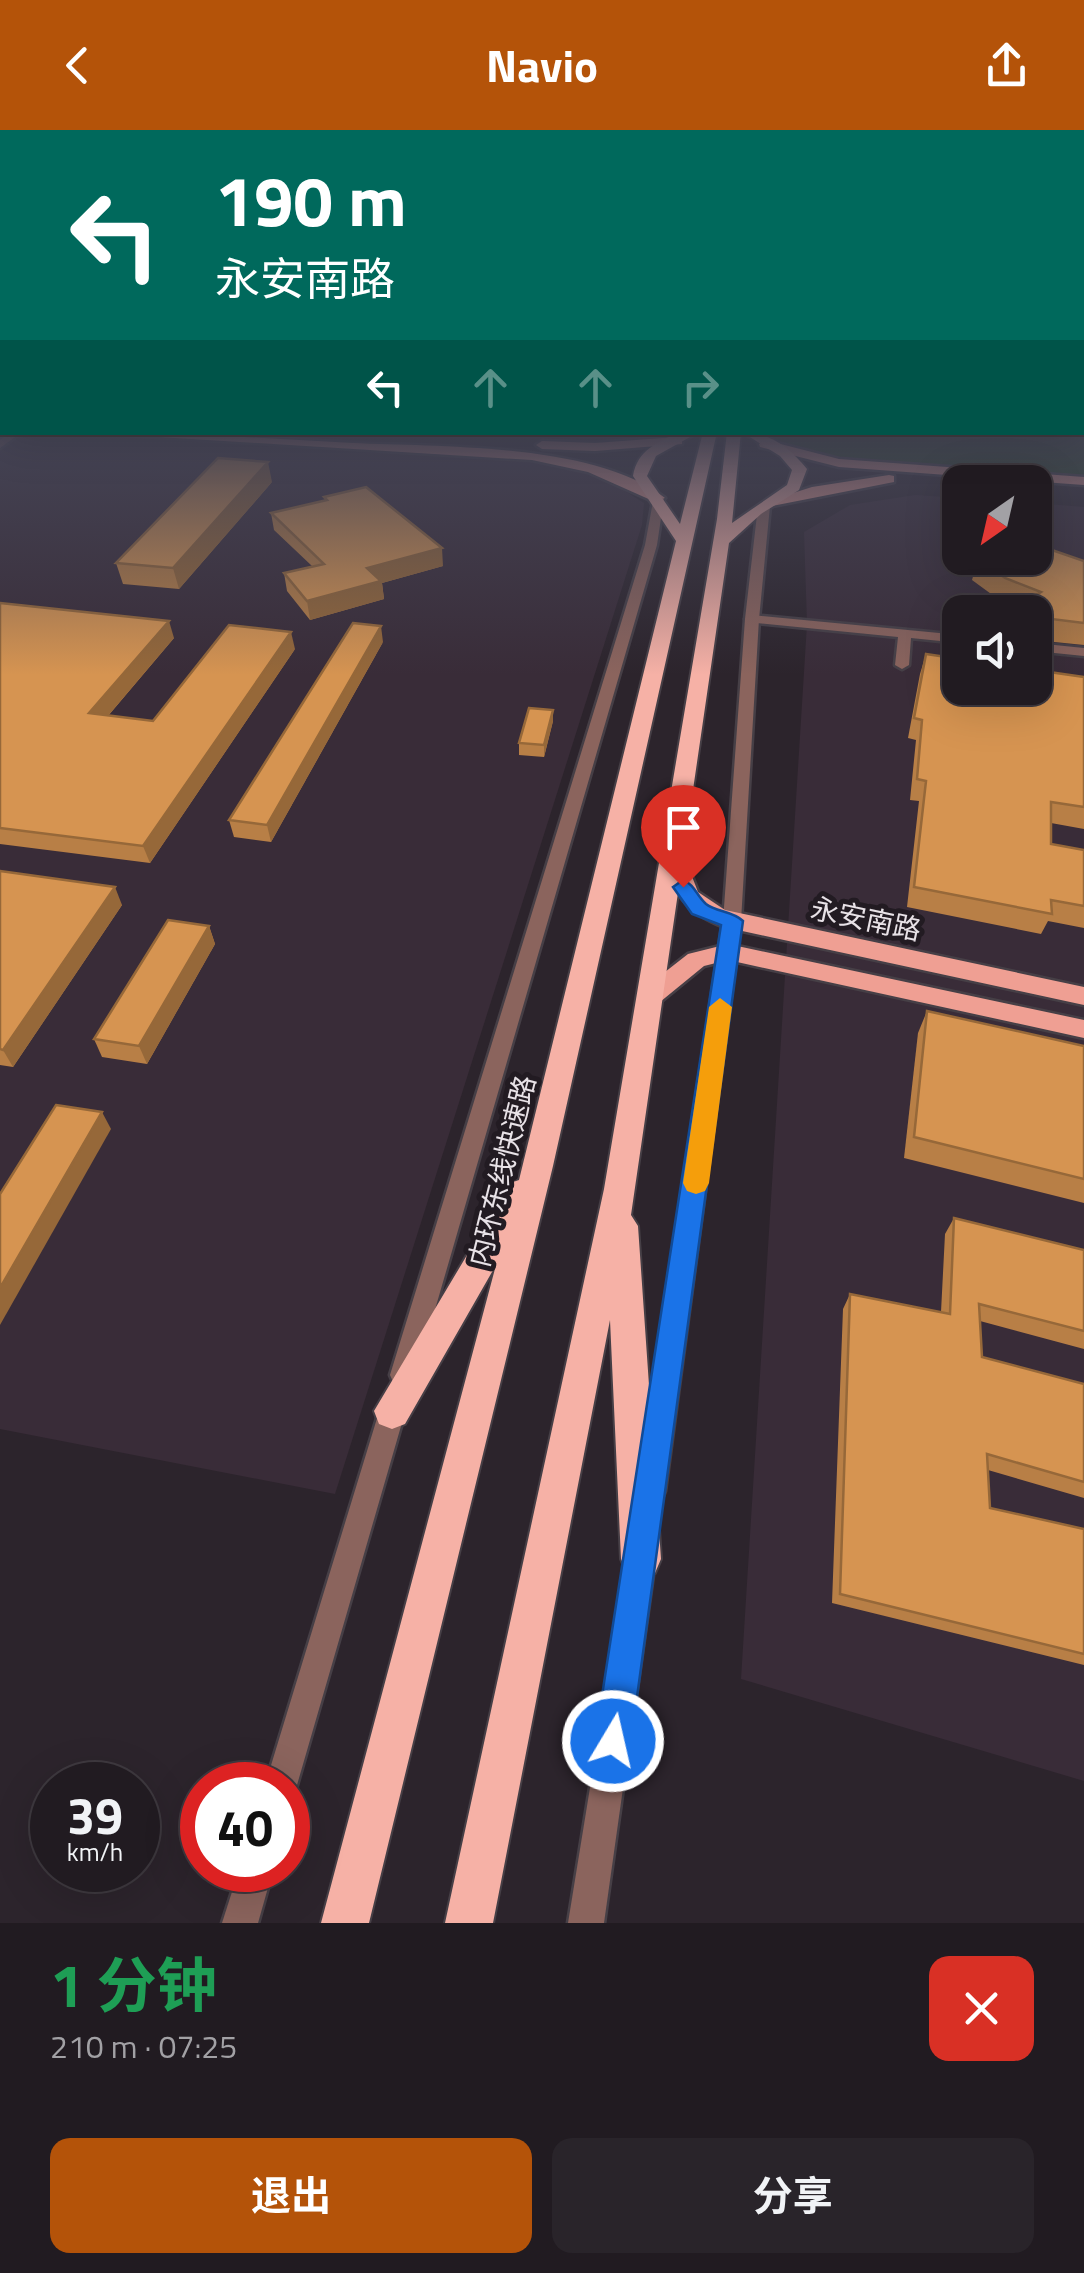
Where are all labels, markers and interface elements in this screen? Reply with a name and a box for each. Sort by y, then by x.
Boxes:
text: Navio [486,31,598,99]
icon: back [50,38,105,93]
icon: share [979,38,1034,93]
text: 190 m [215,147,407,253]
icon: left [50,170,180,300]
text: 永安南路 [215,244,395,312]
icon: left [358,360,413,415]
icon: ahead [463,360,518,415]
icon: ahead [568,360,623,415]
icon: right [673,360,728,415]
north arrow [942,465,1052,575]
map controls [942,465,1052,705]
button: sound [942,595,1052,705]
pin [641,785,726,888]
icon: arrive [656,800,711,855]
street label: 永安南路 [807,886,925,951]
street label: 内环东线快速路 [457,1071,546,1271]
position arrow [561,1689,665,1793]
speed limit sign: 40 [180,1762,310,1892]
text: 39 [67,1777,123,1853]
text: km/h [67,1833,123,1871]
text: 1 分钟 [50,1939,217,2030]
button: close [929,1956,1034,2061]
text: 210 m · 07:25 [50,2022,237,2070]
button: 退出 [50,2138,532,2253]
button: 分享 [552,2138,1034,2253]

